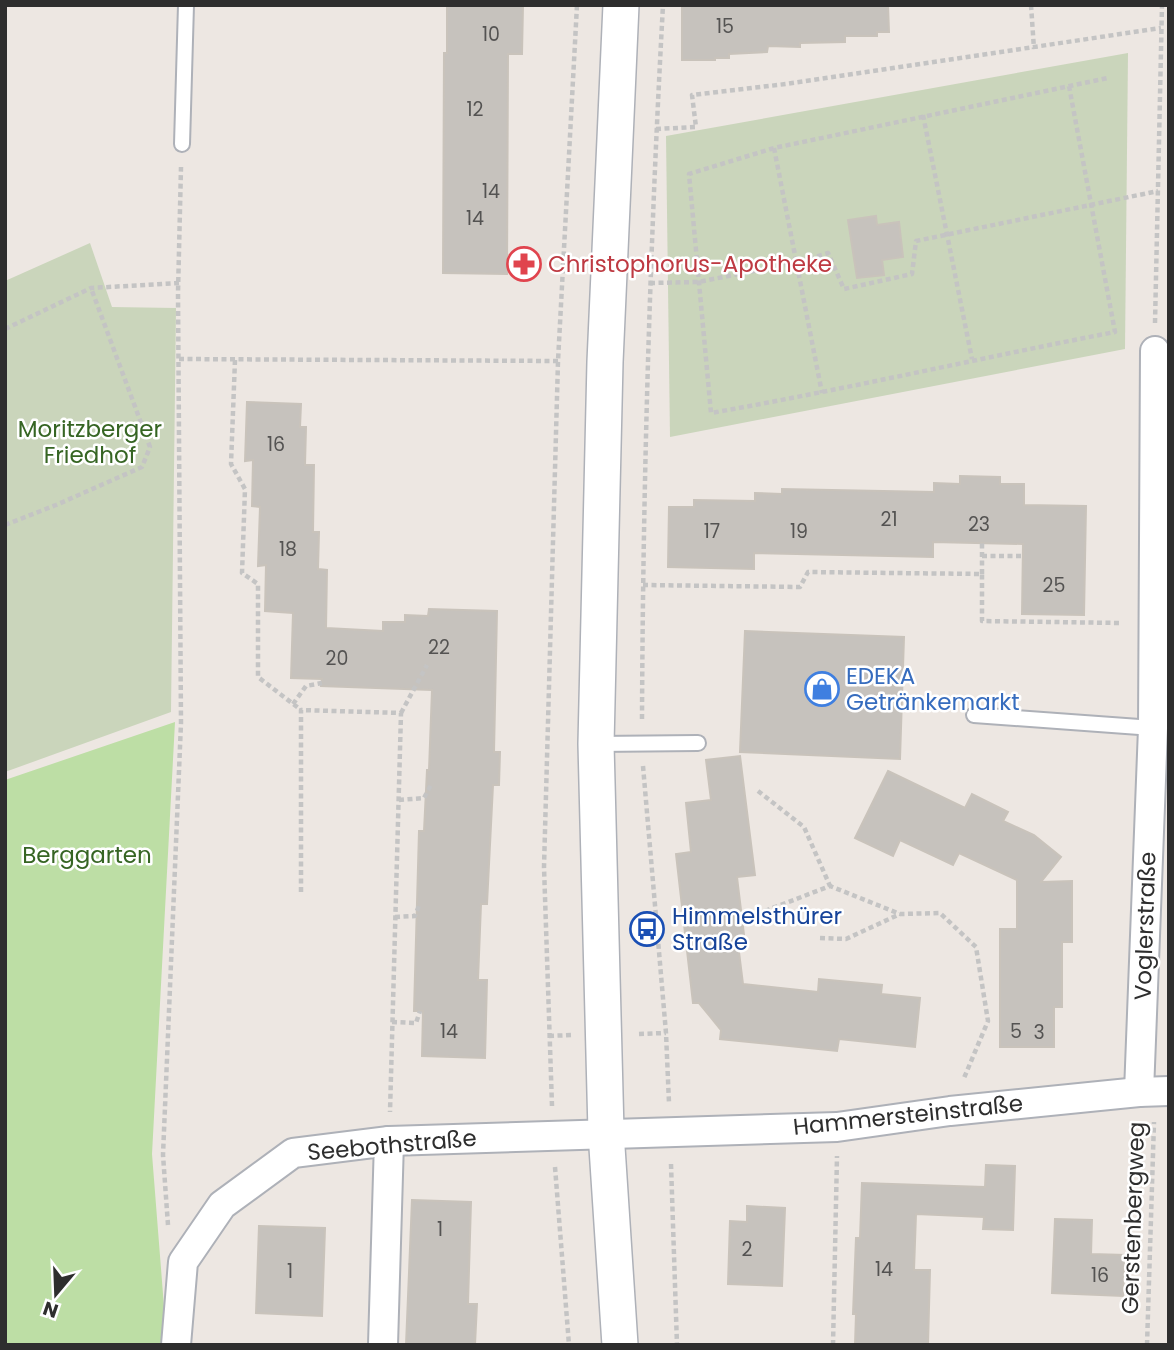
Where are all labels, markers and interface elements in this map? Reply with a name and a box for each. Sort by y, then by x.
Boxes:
house number: 15 [716,13,734,40]
house number: 10 [482,21,500,48]
house number: 12 [466,96,484,123]
house number: 14 [482,178,500,205]
house number: 14 [466,205,484,232]
pharmacy icon: Christophorus-Apotheke [505,245,543,283]
place label: Christophorus-Apotheke [548,248,832,280]
park label: Moritzberger Friedhof [18,413,162,471]
house number: 16 [267,431,285,458]
house number: 21 [880,506,898,533]
house number: 23 [968,511,990,538]
house number: 17 [704,518,720,545]
house number: 19 [790,518,808,545]
house number: 18 [279,536,297,563]
house number: 25 [1043,572,1065,599]
house number: 22 [428,634,450,661]
house number: 20 [326,645,348,672]
place label: EDEKA Getränkemarkt [846,660,1020,718]
shop icon: EDEKA Getränkemarkt [803,670,841,708]
park label: Berggarten [22,839,152,871]
street label: Voglerstraße [1126,851,1164,1001]
place label: Himmelsthürer Straße [672,900,842,958]
bus stop icon: Himmelsthürer Straße [628,910,666,948]
house number: 14 [440,1018,458,1045]
house number: 5 [1010,1018,1022,1045]
house number: 3 [1033,1019,1045,1046]
street label: Hammersteinstraße [791,1087,1025,1143]
street label: Gerstenbergweg [1114,1121,1152,1315]
street label: Seebothstraße [306,1122,478,1168]
house number: 1 [437,1216,443,1243]
house number: 2 [742,1236,753,1263]
house number: 14 [875,1256,893,1283]
house number: 1 [287,1258,293,1285]
north arrow [21,1259,91,1329]
house number: 16 [1091,1262,1109,1289]
text: N [39,1295,62,1325]

